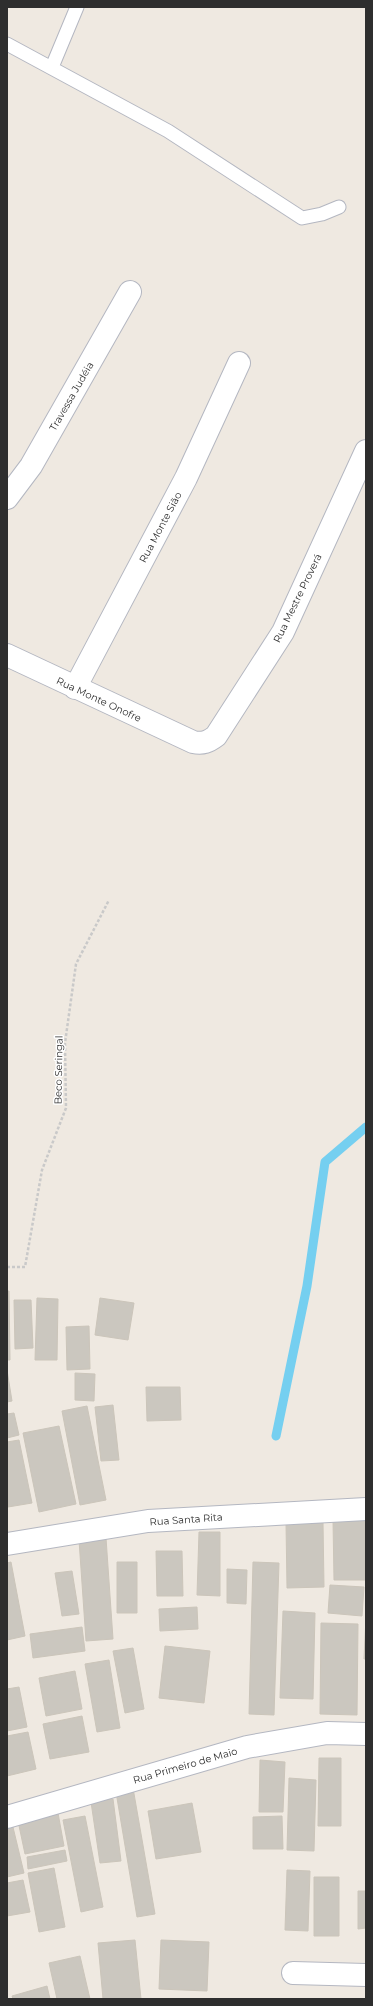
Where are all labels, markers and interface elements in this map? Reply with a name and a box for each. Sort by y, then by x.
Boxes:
street label: Travessa Judéia [46,359,96,433]
street label: Rua Monte Sião [136,489,185,565]
street label: Rua Mestre Proverá [270,552,325,645]
street label: Rua Monte Onofre [54,674,143,725]
street label: Beco Seringal [51,1035,66,1105]
street label: Rua Santa Rita [149,1510,223,1529]
street label: Rua Primeiro de Maio [131,1744,239,1787]

